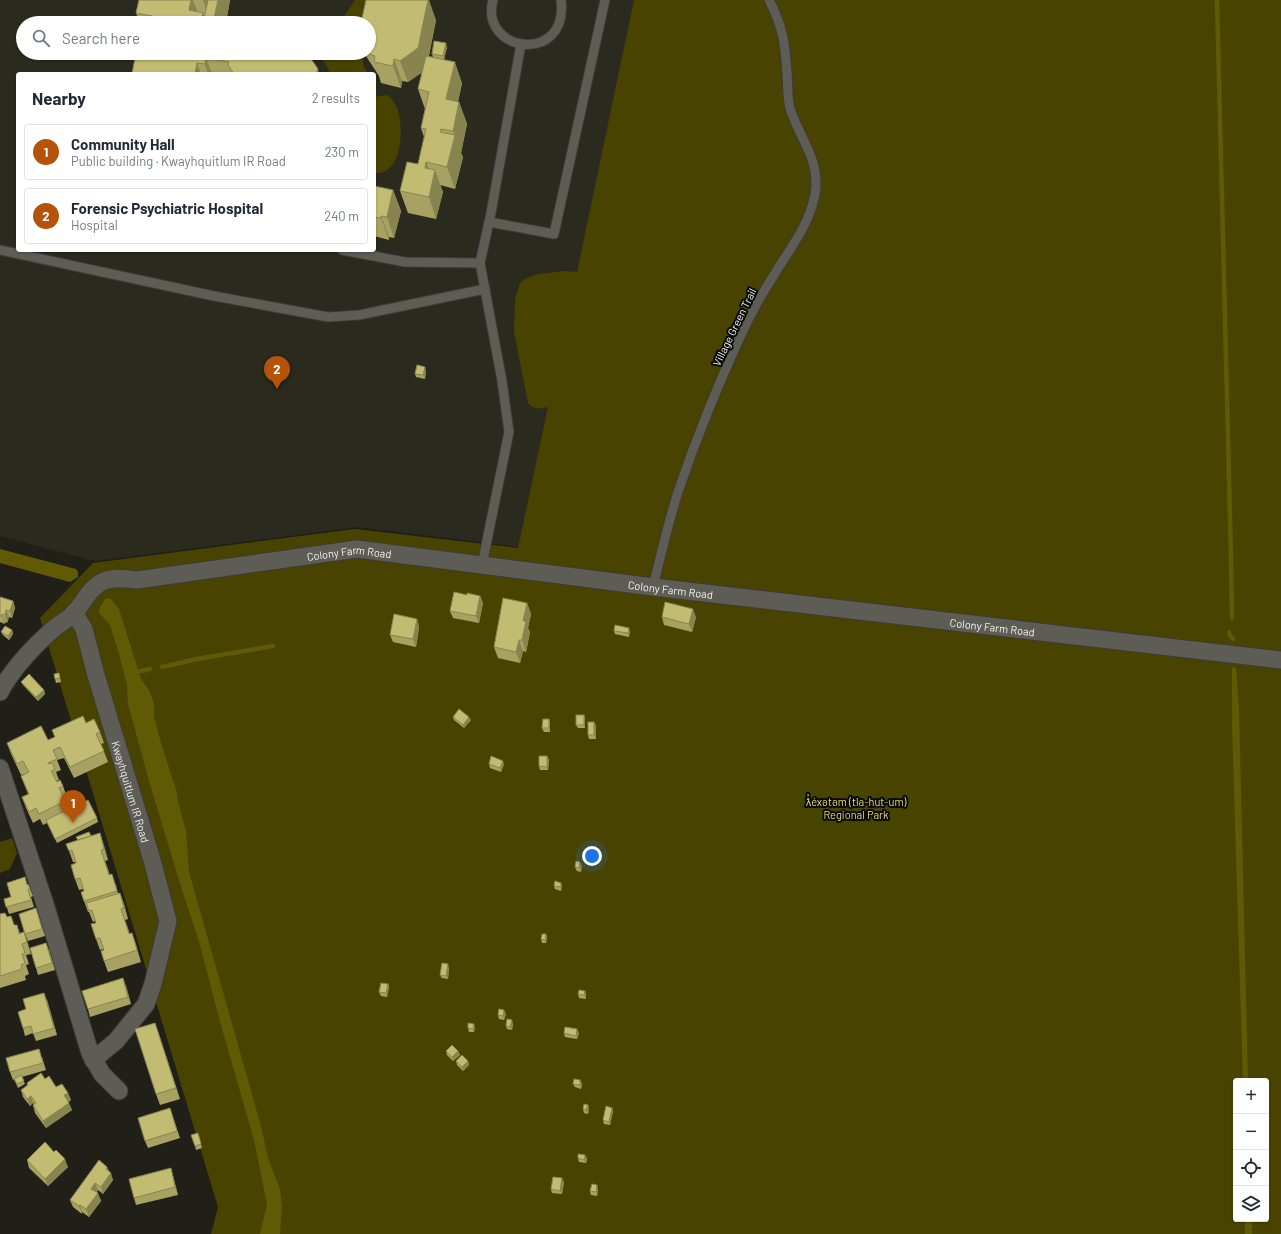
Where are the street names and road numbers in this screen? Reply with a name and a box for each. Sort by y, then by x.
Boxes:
street label: Village Green Trail [710,286,758,368]
street label: Colony Farm Road [306,542,392,563]
street label: Colony Farm Road [627,577,714,600]
street label: Colony Farm Road [949,615,1036,638]
street label: Kwayhquitlum IR Road [110,739,153,844]

